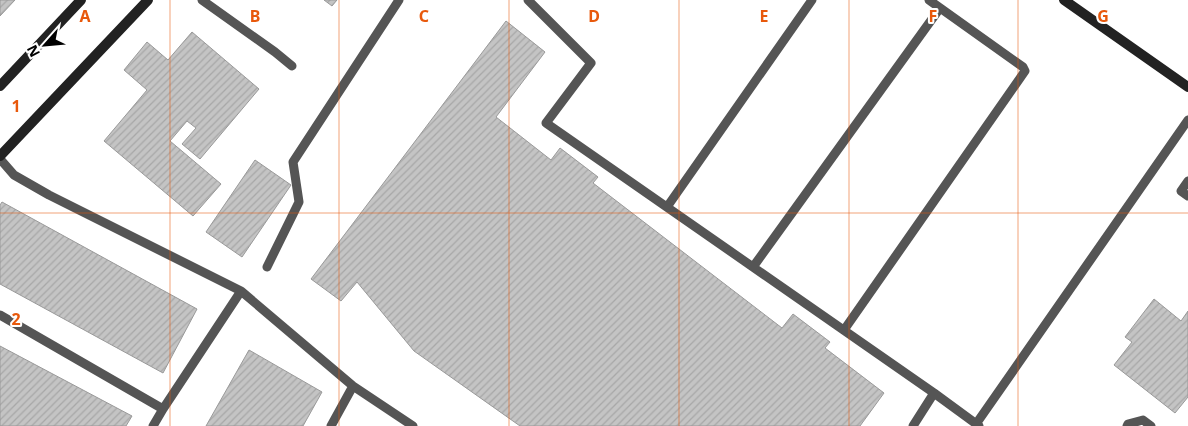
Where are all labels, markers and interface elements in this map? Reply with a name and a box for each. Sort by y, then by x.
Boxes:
text: A [79,5,91,27]
text: B [250,5,260,27]
text: C [419,5,429,27]
text: D [588,5,600,27]
text: E [760,5,769,27]
text: F [929,5,937,27]
text: G [1097,5,1109,27]
north arrow [20,20,70,70]
text: N [22,42,44,61]
text: 1 [11,95,21,117]
text: 2 [11,308,21,330]

